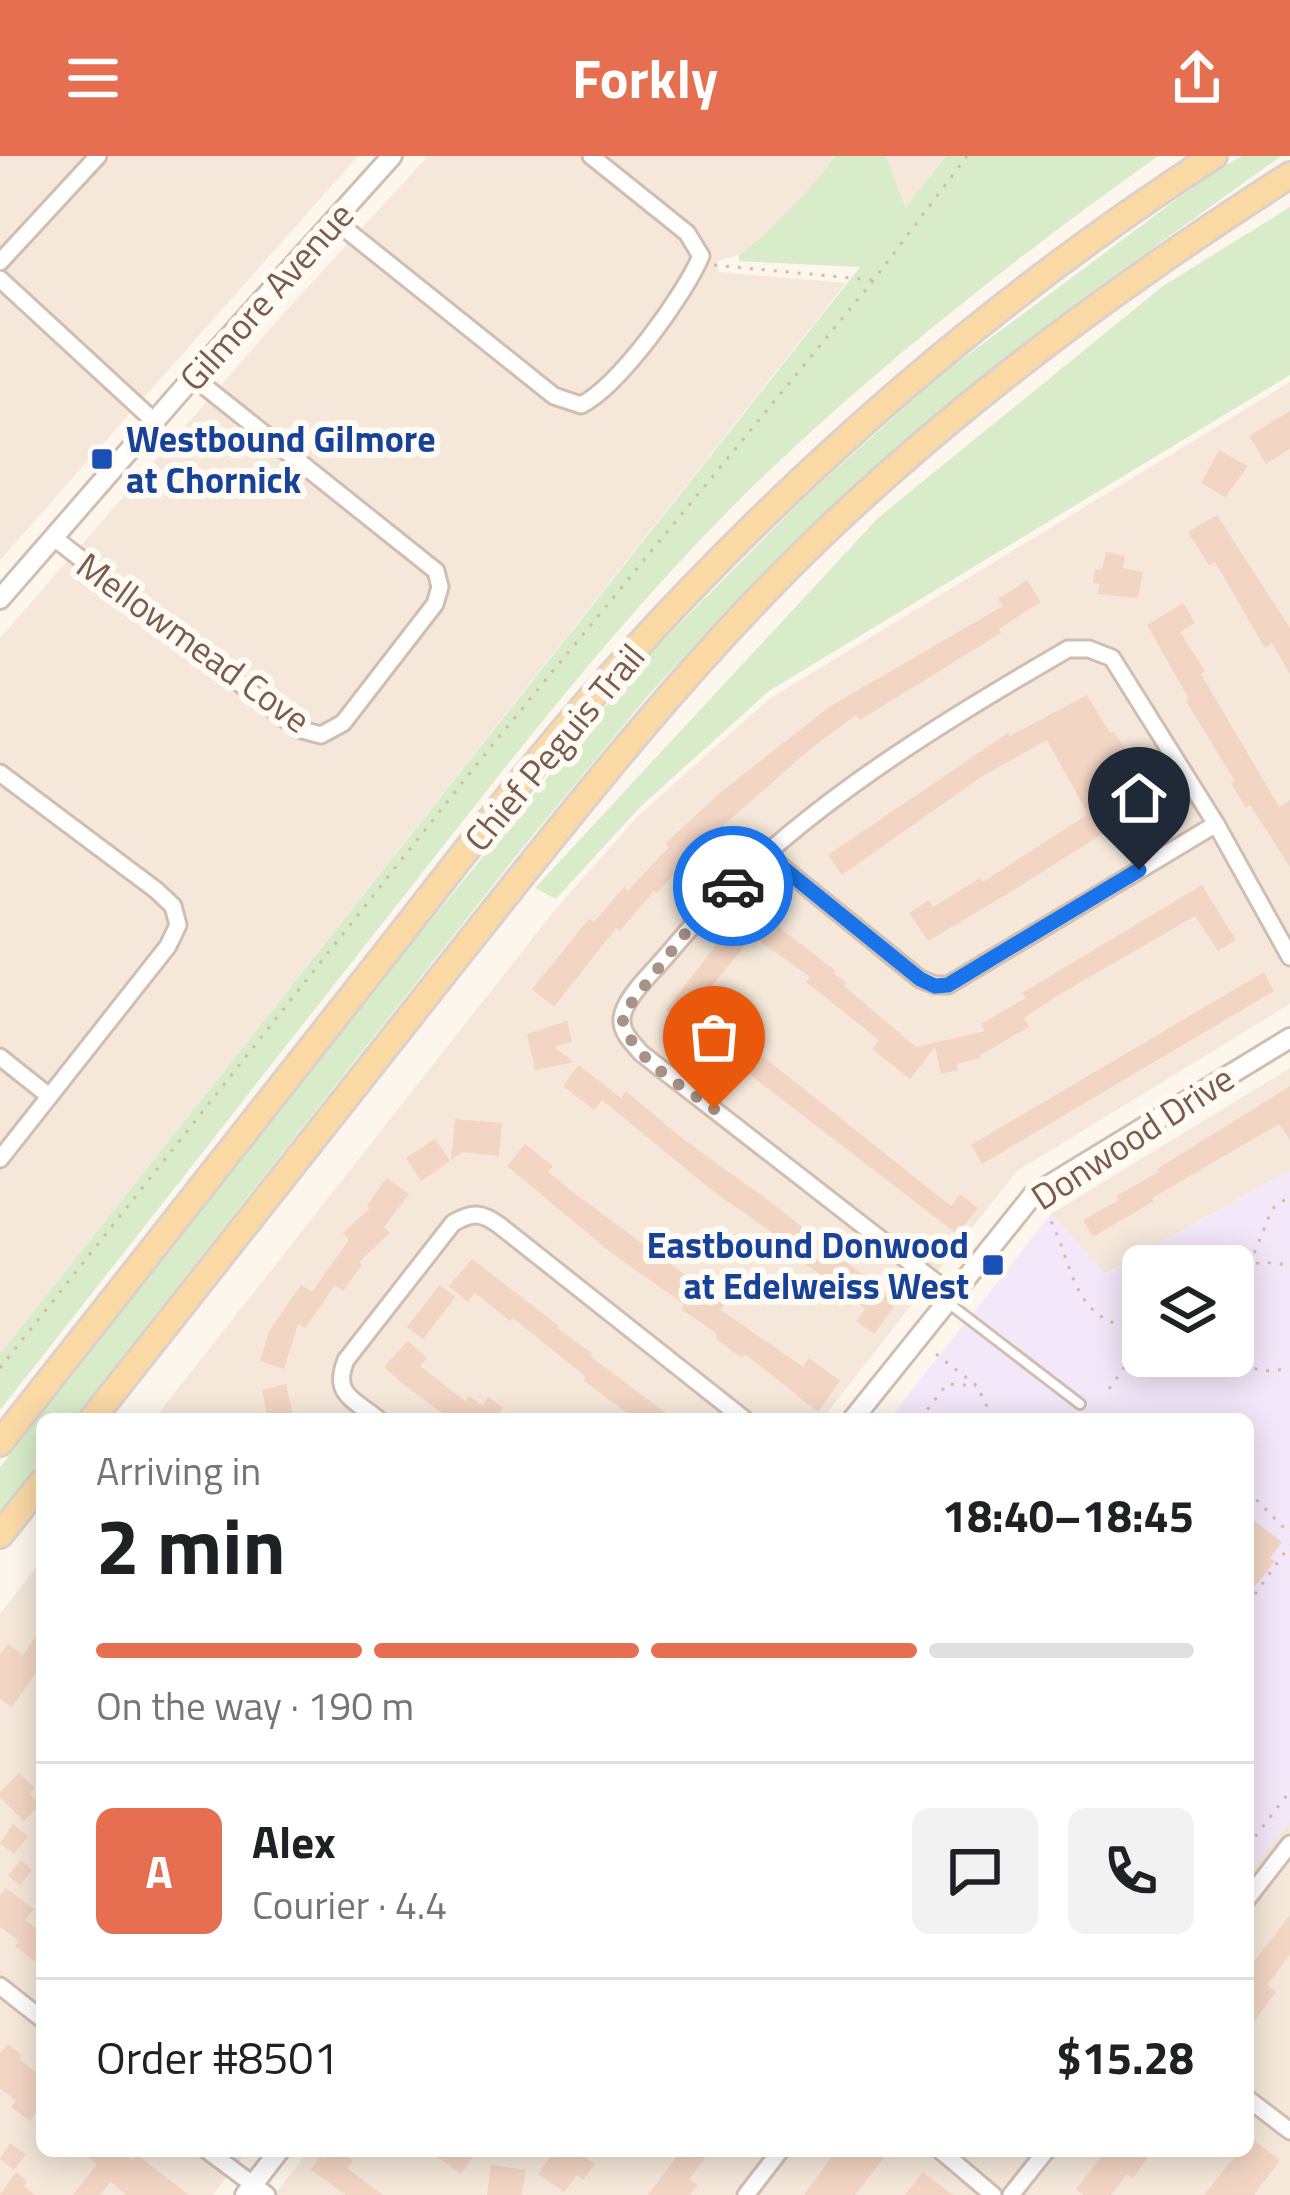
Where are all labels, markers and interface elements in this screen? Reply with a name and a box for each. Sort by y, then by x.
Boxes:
text: Forkly [572,37,718,119]
icon: menu [60,45,126,111]
icon: share [1164,45,1230,111]
street label: Gilmore Avenue [166,189,366,403]
place label: Westbound Gilmore at Chornick [126,411,436,507]
marker: Westbound Gilmore at Chornick [89,446,115,472]
street label: Mellowmead Cove [66,538,322,746]
street label: Chief Peguis Trail [450,631,658,863]
pin [1088,747,1190,870]
icon: home [1106,765,1172,831]
courier [673,826,793,946]
icon: car [700,853,766,919]
pin [663,986,765,1109]
icon: bag [681,1004,747,1070]
street label: Donwood Drive [1020,1051,1244,1223]
place label: Eastbound Donwood at Edelweiss West [647,1217,969,1313]
map controls [1122,1245,1254,1377]
button: layers [1122,1245,1254,1377]
marker: Eastbound Donwood at Edelweiss West [980,1252,1006,1278]
text: Arriving in [96,1441,261,1500]
text: 18:40–18:45 [942,1481,1194,1549]
text: 2 min [96,1486,286,1604]
text: On the way · 190 m [96,1676,414,1735]
text: Alex [252,1807,336,1875]
button: chat [912,1808,1038,1934]
button: phone [1068,1808,1194,1934]
text: A [145,1837,173,1905]
text: Courier · 4.4 [252,1875,447,1934]
text: Order #8501 [96,2023,339,2091]
text: $15.28 [1056,2023,1194,2091]

